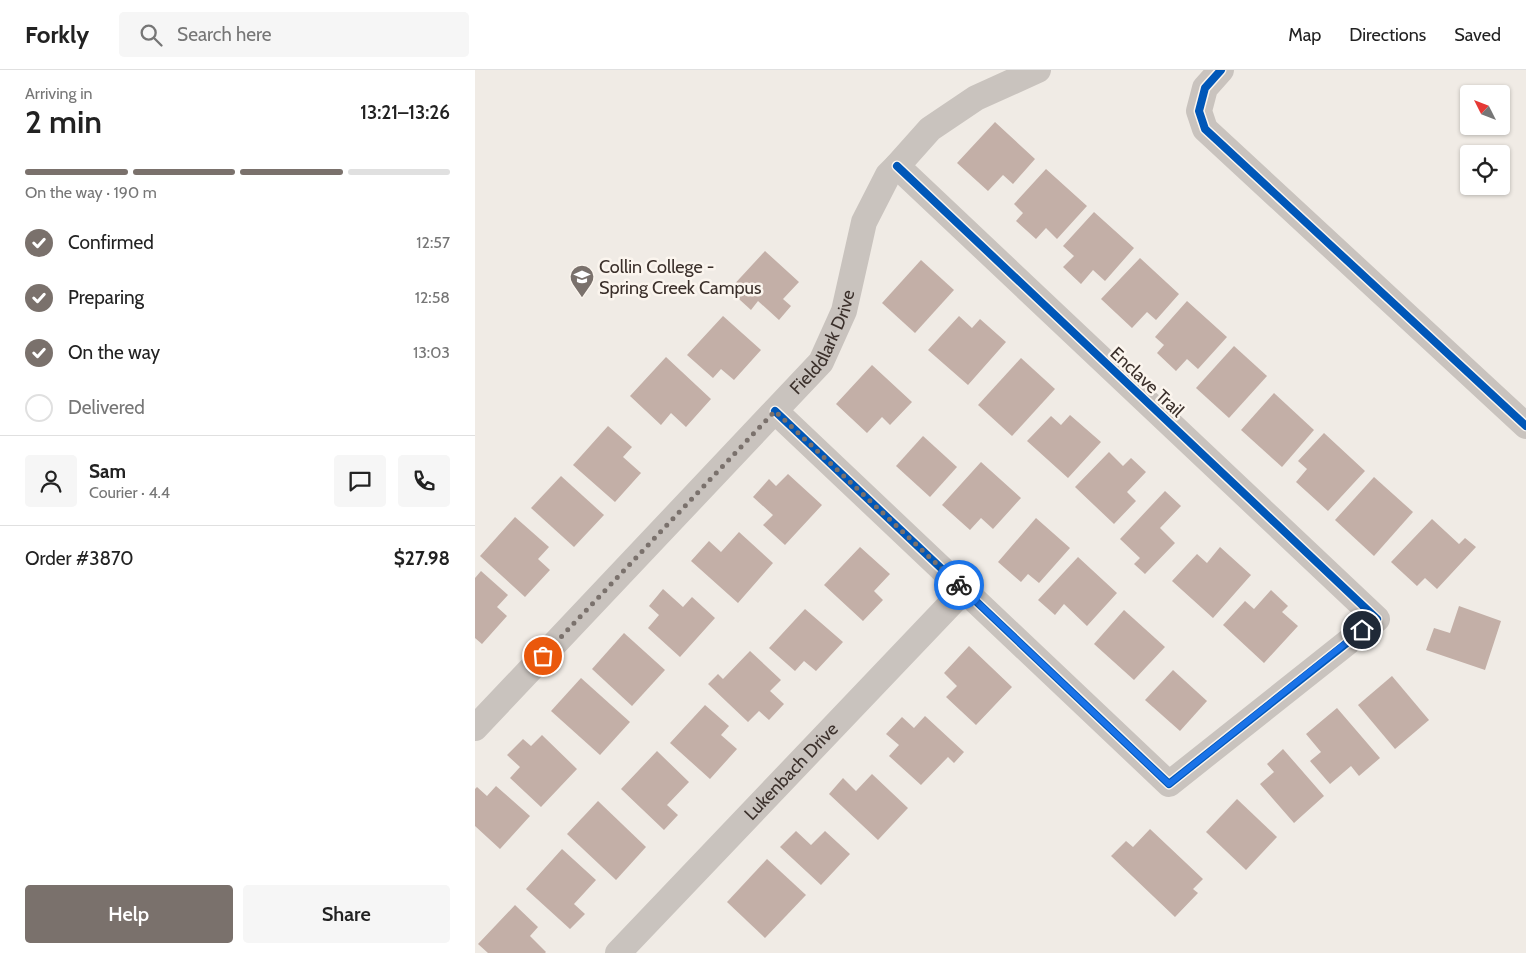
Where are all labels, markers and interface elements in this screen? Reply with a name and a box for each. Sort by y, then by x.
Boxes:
search box [119,12,469,57]
text: Forkly [25,20,89,49]
icon: search [137,21,165,49]
text: Search here [177,23,272,46]
text: Map [1288,24,1321,46]
text: Directions [1349,24,1426,46]
text: Saved [1454,24,1501,46]
text: Arriving in [25,84,92,103]
north arrow [1460,85,1510,135]
map controls [1460,85,1510,195]
text: 13:21–13:26 [360,101,450,124]
text: 2 min [25,102,102,141]
button: locate [1460,145,1510,195]
text: On the way · 190 m [25,183,157,202]
icon: check [25,229,53,257]
text: Confirmed [68,231,154,254]
text: 12:57 [416,233,450,252]
place label: Collin College - Spring Creek Campus [599,256,761,299]
school or university icon: Collin College - Spring Creek Campus [569,264,595,298]
icon: check [25,284,53,312]
text: Preparing [68,286,144,309]
text: 12:58 [415,288,450,307]
street label: Fielddlark Drive [785,288,859,399]
icon: check [25,339,53,367]
text: On the way [68,341,160,364]
street label: Enclave Trail [1106,342,1189,422]
text: 13:03 [413,343,450,362]
text: Delivered [68,396,145,419]
button: person [25,455,77,507]
button: chat [334,455,386,507]
button: phone [398,455,450,507]
text: Sam [89,460,126,483]
text: Courier · 4.4 [89,483,170,502]
text: Order #3870 [25,547,134,570]
text: $27.98 [394,547,450,570]
courier [934,560,984,610]
icon: bike [945,571,973,599]
pin [1341,609,1383,651]
icon: home [1348,616,1376,644]
pin [522,635,564,677]
icon: bag [529,642,557,670]
street label: Lukenbach Drive [740,718,843,825]
button: Help [25,885,233,943]
button: Share [243,885,450,943]

